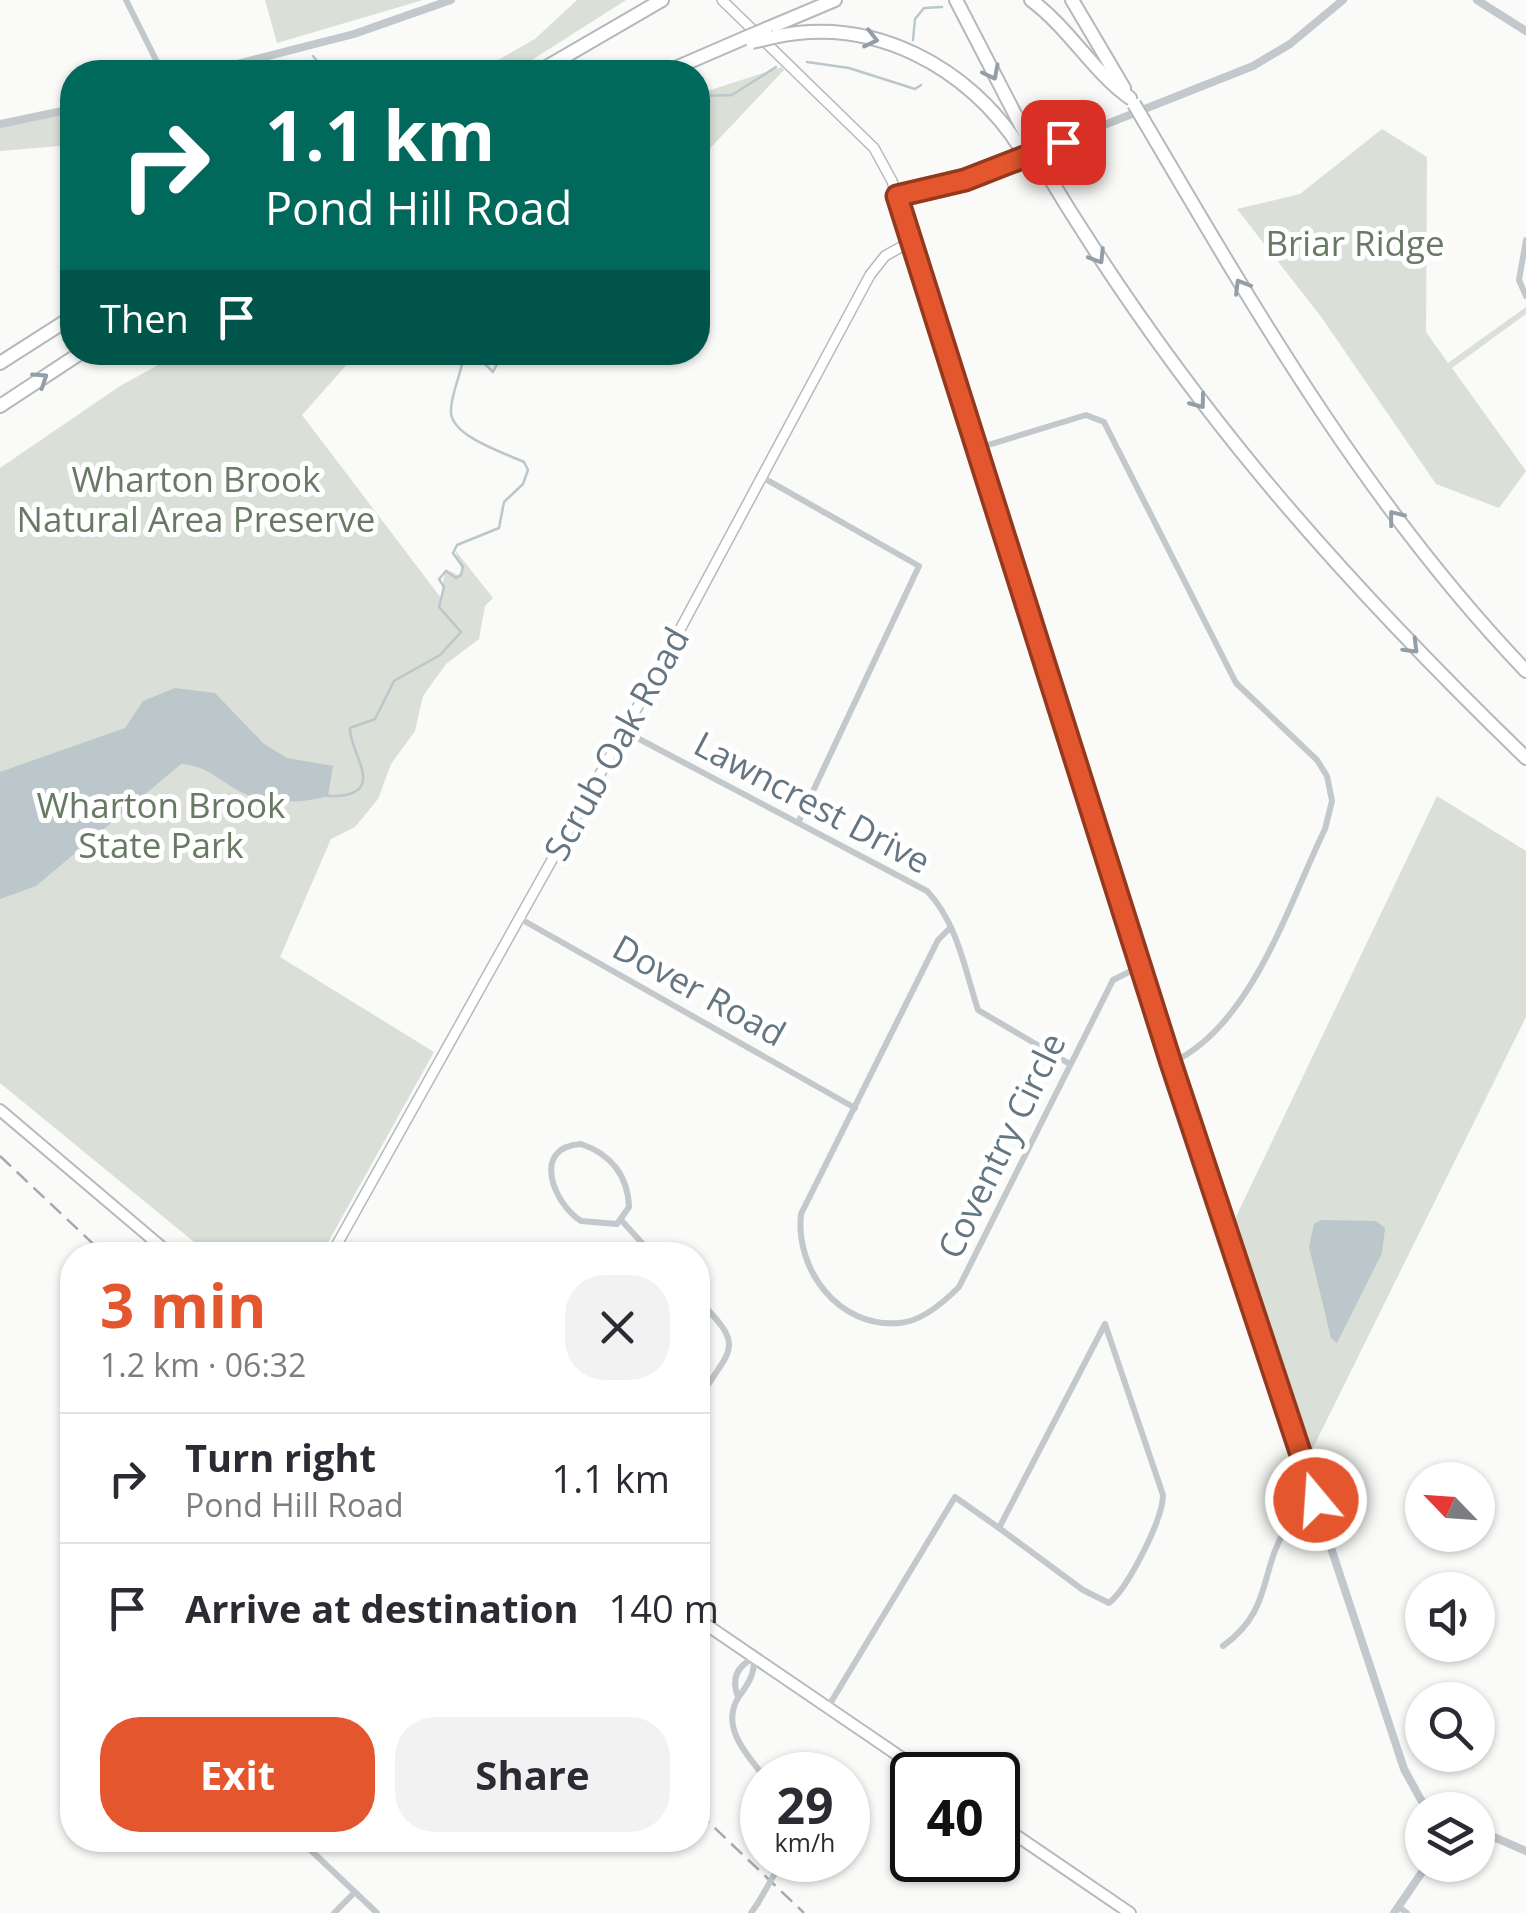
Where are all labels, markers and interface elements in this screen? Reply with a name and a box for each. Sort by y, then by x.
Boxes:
one-way arrow [862,27,879,48]
one-way arrow [980,63,1000,81]
text: 1.1 km [265,86,495,182]
icon: right [100,100,230,230]
pin [1021,100,1106,185]
icon: arrive [1036,115,1091,170]
text: Pond Hill Road [265,177,572,238]
park label: Briar Ridge [1265,219,1445,266]
one-way arrow [1086,246,1105,264]
one-way arrow [1234,279,1253,297]
icon: arrive [209,290,264,345]
text: Then [100,292,189,344]
one-way arrow [30,372,48,391]
one-way arrow [1188,391,1205,409]
park label: Wharton Brook Natural Area Preserve [17,455,375,542]
one-way arrow [1389,510,1406,528]
street label: Scrub Oak Road [532,618,699,868]
one-way arrow [1400,635,1418,653]
street label: Lawncrest Drive [686,720,939,884]
park label: Wharton Brook State Park [36,781,286,868]
street label: Dover Road [605,923,794,1056]
street label: Coventry Circle [926,1025,1076,1266]
text: 3 min [100,1264,267,1346]
button: close [565,1275,670,1380]
text: 1.2 km · 06:32 [100,1343,306,1386]
text: Turn right [185,1431,376,1483]
position arrow [1264,1448,1368,1552]
icon: right [100,1451,155,1506]
text: 1.1 km [552,1452,670,1504]
north arrow [1405,1462,1495,1552]
map controls [1405,1462,1495,1882]
text: Pond Hill Road [185,1483,404,1526]
button: sound [1405,1572,1495,1662]
icon: arrive [100,1581,155,1636]
text: Arrive at destination [185,1582,579,1634]
text: 140 m [609,1582,719,1634]
button: search [1405,1682,1495,1772]
button: Exit [100,1717,375,1832]
button: Share [395,1717,670,1832]
speed limit sign: 40 [890,1752,1020,1882]
text: 29 [776,1771,834,1839]
button: layers [1405,1792,1495,1882]
text: km/h [775,1825,835,1859]

